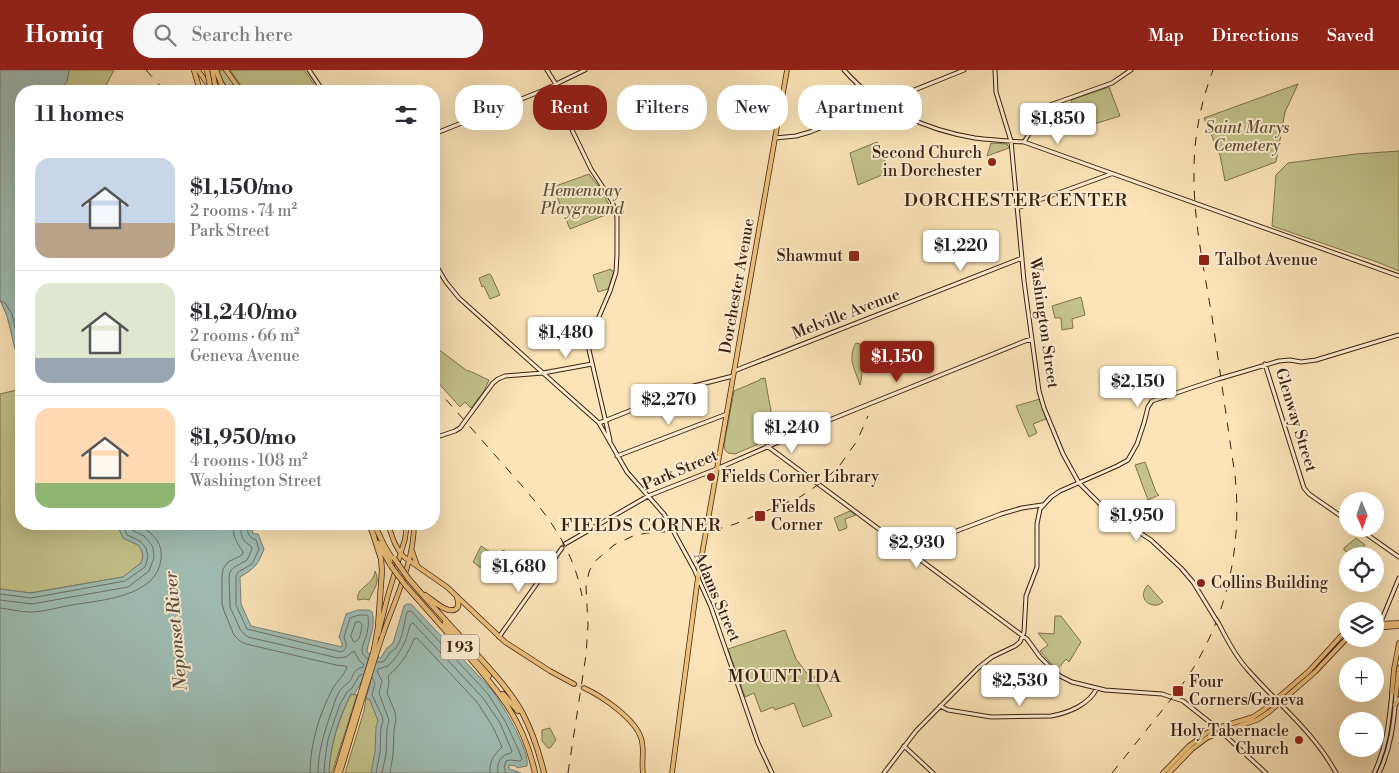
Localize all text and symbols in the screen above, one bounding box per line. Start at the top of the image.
search box [133,13,483,58]
text: Homiq [25,20,103,50]
icon: search [151,21,179,49]
text: Search here [191,23,293,47]
text: Map [1148,24,1184,47]
text: Directions [1212,24,1299,47]
text: Saved [1327,24,1374,47]
chip: Buy [455,85,523,130]
chip: Rent [533,85,607,130]
chip: Filters [617,85,707,130]
chip: New [717,85,788,130]
chip: Apartment [798,85,922,130]
icon: filters [392,101,420,129]
text: 11 homes [35,102,124,128]
pin: $1,850 [1017,102,1099,145]
text: $1,850 [1031,109,1085,129]
park label: Saint Marys Cemetery [1205,118,1289,156]
place label: Second Church in Dorchester [872,143,982,181]
marker: Second Church in Dorchester [986,156,998,168]
text: $1,150/mo [190,175,293,201]
icon: home [75,178,135,238]
park label: Hemenway Playground [540,181,624,219]
district label: DORCHESTER CENTER [904,189,1128,212]
text: 2 rooms · 74 m² [190,201,297,221]
street label: Dorchester Avenue [715,217,759,355]
text: Park Street [190,221,270,241]
pin: $1,220 [920,230,1002,272]
text: $1,220 [934,236,988,256]
place label: Shawmut [776,246,843,266]
marker: Shawmut [847,249,861,263]
place label: Talbot Avenue [1215,250,1318,270]
marker: Talbot Avenue [1197,253,1211,267]
street label: Washington Street [1025,255,1063,390]
street label: Melville Avenue [789,284,903,344]
text: $1,240/mo [190,300,297,326]
icon: home [75,303,135,363]
pin: $1,480 [525,316,607,359]
text: $1,480 [539,323,593,343]
text: 2 rooms · 66 m² [190,326,300,346]
pin: $1,150 [856,340,938,383]
text: Geneva Avenue [190,346,299,366]
text: $1,150 [871,347,923,367]
pin: $2,150 [1097,366,1179,408]
street label: Glenway Street [1271,366,1321,475]
text: $2,150 [1111,372,1165,392]
pin: $2,270 [628,384,710,426]
text: $2,270 [642,390,696,410]
pin: $1,240 [751,412,833,454]
text: $1,240 [765,418,819,438]
text: $1,950/mo [190,425,296,451]
icon: home [75,428,135,488]
street label: Park Street [639,445,721,495]
text: 4 rooms · 108 m² [190,451,308,471]
place label: Fields Corner Library [721,467,879,487]
text: Washington Street [190,471,322,491]
marker: Fields Corner Library [705,471,717,483]
north arrow [1339,492,1384,538]
map controls [1339,492,1384,757]
place label: Fields Corner [771,497,823,535]
pin: $1,950 [1096,500,1178,542]
text: $1,950 [1110,506,1164,526]
marker: Fields Corner [753,509,767,523]
district label: FIELDS CORNER [560,514,722,537]
pin: $2,930 [876,526,958,569]
text: $2,930 [889,533,945,553]
button: locate [1339,547,1384,592]
street label: Adams Street [689,548,745,645]
pin: $1,680 [478,550,560,593]
text: $1,680 [492,557,546,577]
water label: Neponset River [159,570,193,693]
place label: Collins Building [1211,573,1329,593]
marker: Collins Building [1195,577,1207,589]
button: layers [1339,602,1384,647]
road number: I 93 [441,634,479,660]
button: + [1339,657,1384,702]
pin: $2,530 [979,664,1061,707]
district label: MOUNT IDA [728,665,842,688]
text: $2,530 [992,671,1048,691]
place label: Four Corners/Geneva [1189,672,1305,710]
marker: Four Corners/Geneva [1171,684,1185,698]
button: − [1339,712,1384,757]
place label: Holy Tabernacle Church [1170,721,1289,759]
marker: Holy Tabernacle Church [1293,734,1305,746]

